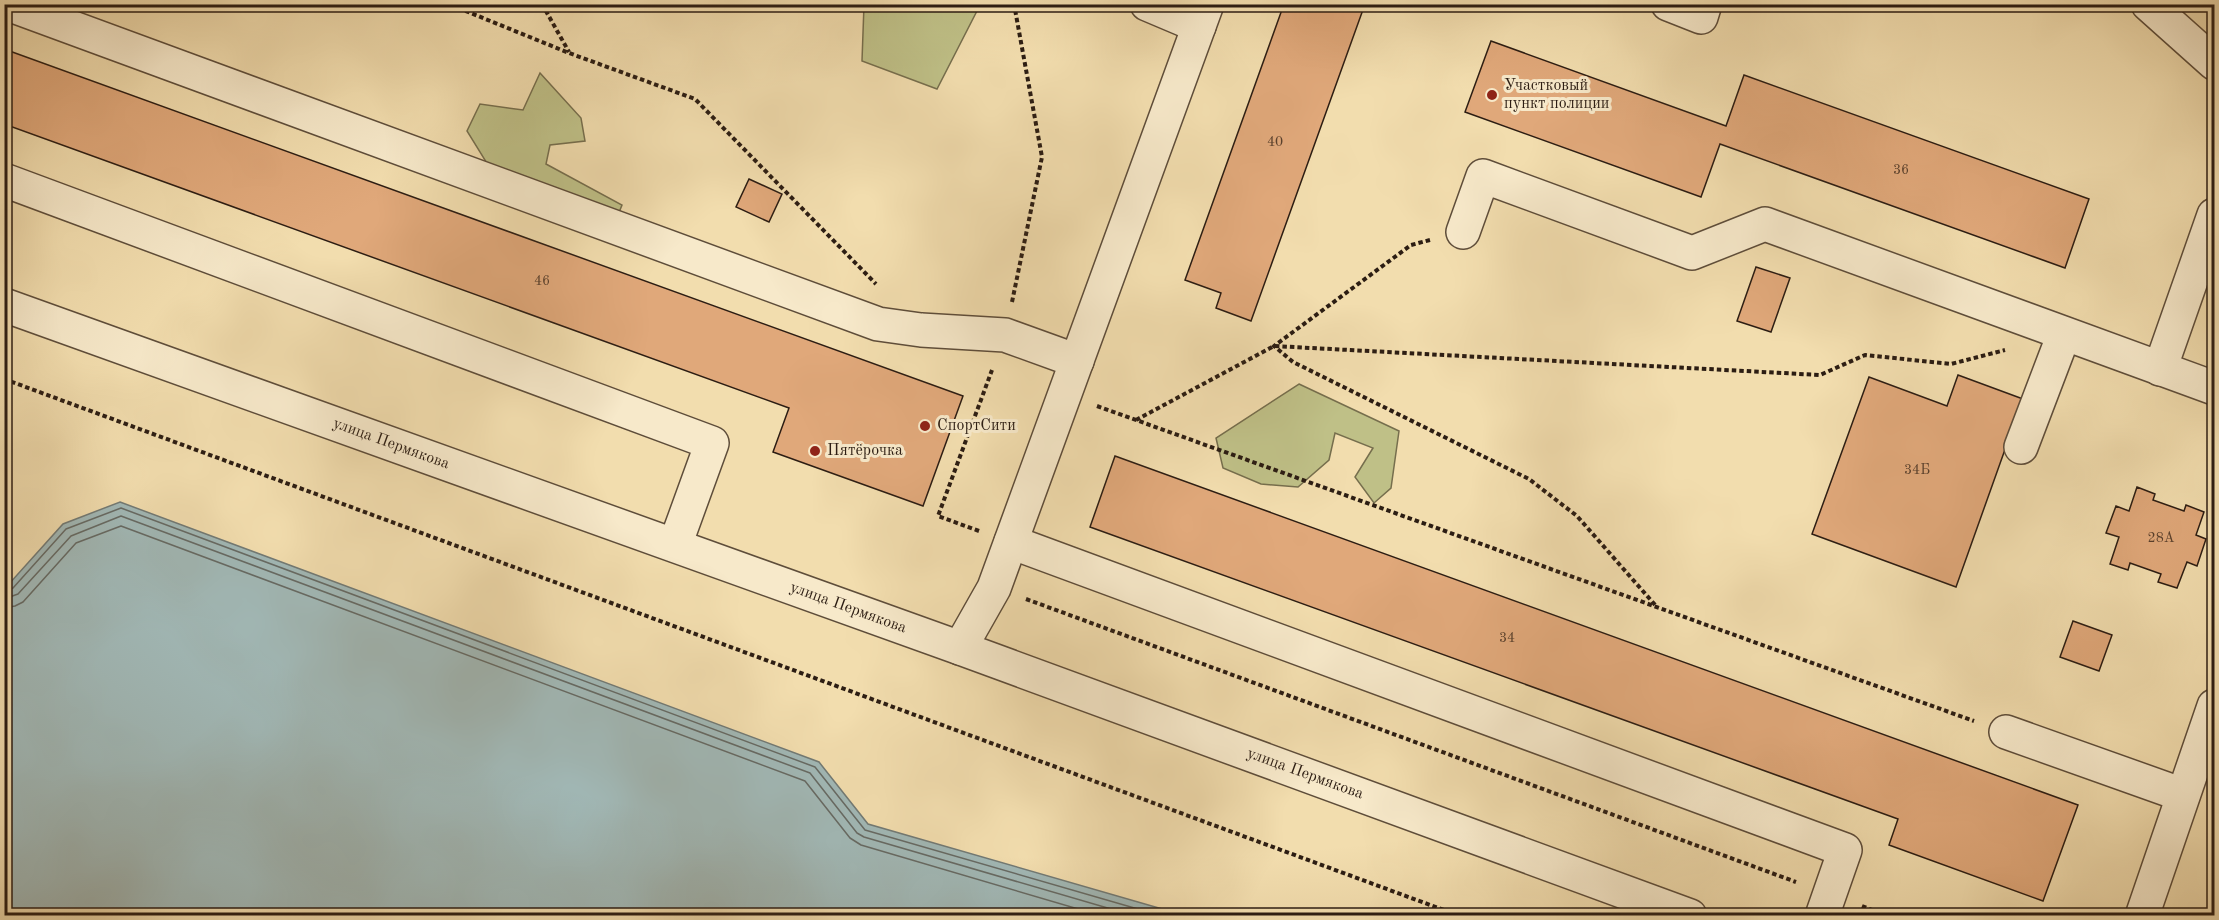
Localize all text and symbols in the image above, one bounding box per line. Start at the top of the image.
place label: Участковый пункт полиции [1504,78,1609,112]
marker: Участковый пункт полиции [1485,88,1499,102]
house number: 40 [1267,135,1283,149]
house number: 36 [1893,163,1909,177]
house number: 46 [534,274,550,288]
street label: улица Пермякова [331,415,451,473]
place label: СпортСити [937,418,1016,434]
marker: СпортСити [918,419,932,433]
place label: Пятёрочка [827,443,903,459]
marker: Пятёрочка [808,444,822,458]
house number: 34Б [1904,463,1930,477]
house number: 28А [2148,531,2175,545]
street label: улица Пермякова [788,579,908,637]
house number: 34 [1499,631,1515,645]
street label: улица Пермякова [1245,745,1365,803]

